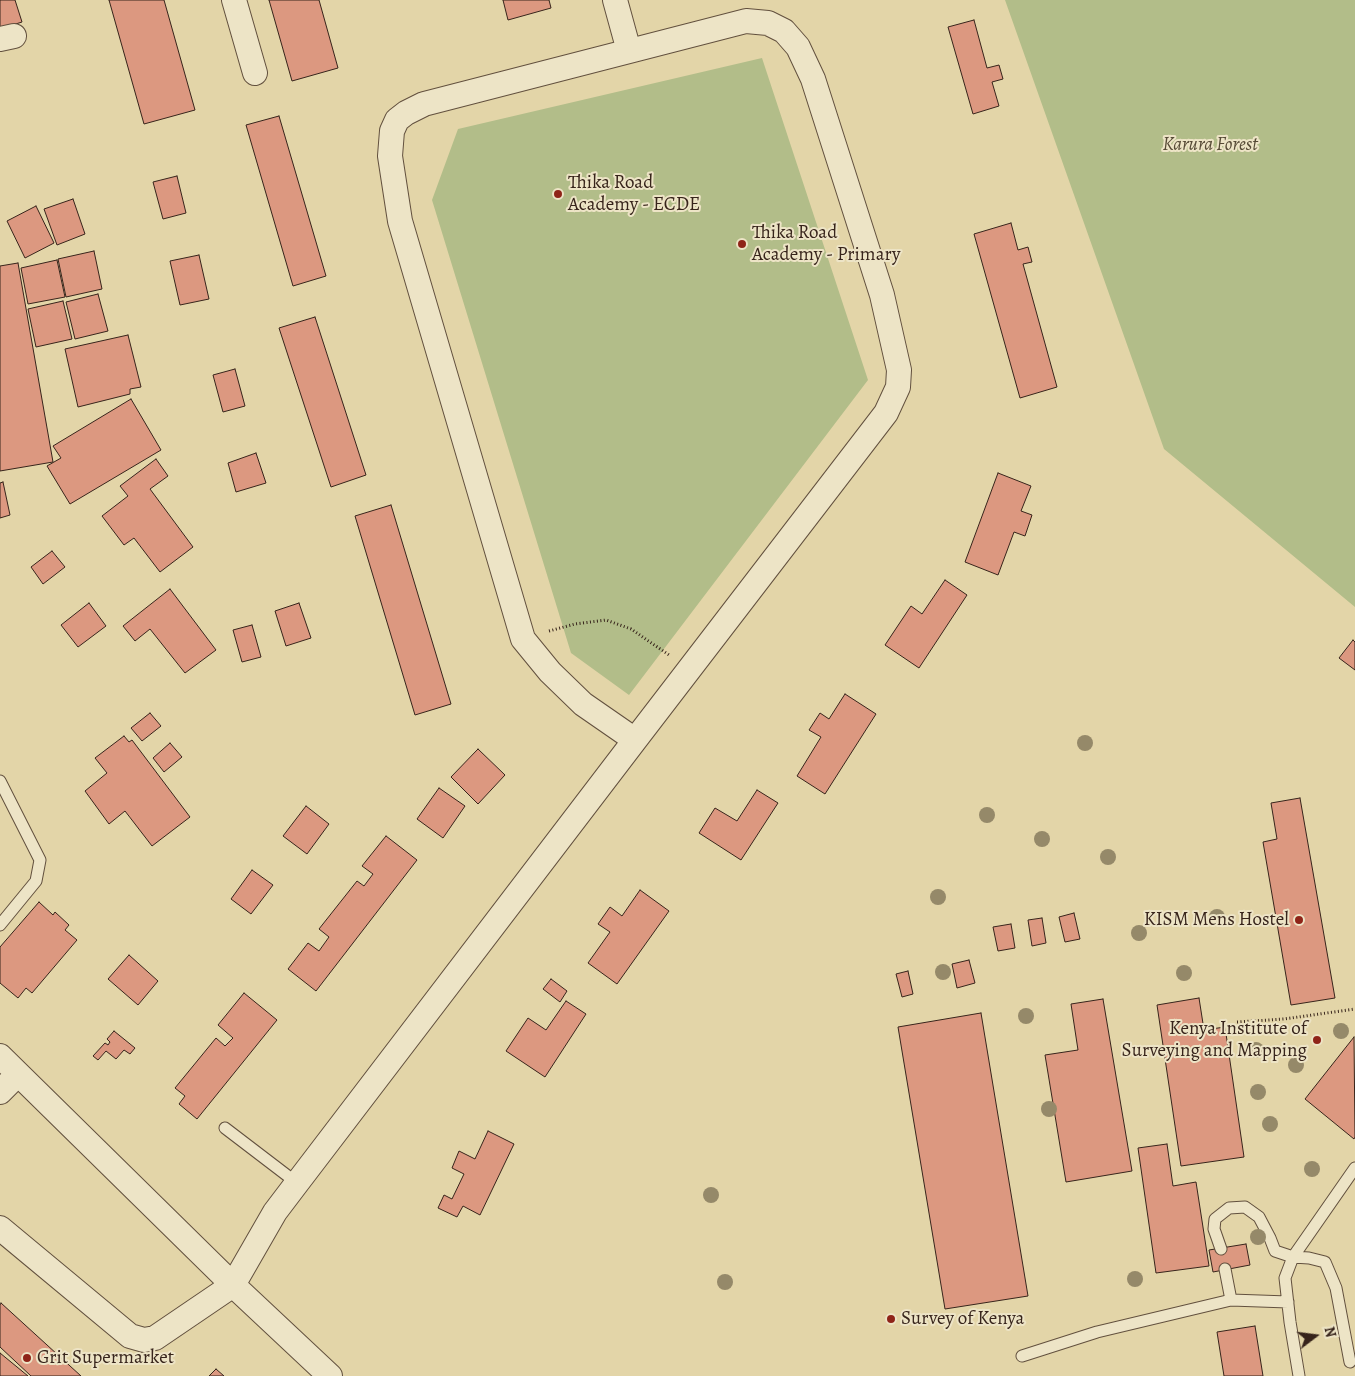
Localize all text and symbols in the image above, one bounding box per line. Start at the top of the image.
park label: Karura Forest [1162,134,1258,156]
place label: Thika Road Academy - ECDE [568,172,700,216]
marker: Thika Road Academy - ECDE [552,188,564,200]
place label: Thika Road Academy - Primary [752,222,901,266]
marker: Thika Road Academy - Primary [736,238,748,250]
place label: KISM Mens Hostel [1144,909,1289,931]
marker: KISM Mens Hostel [1293,914,1305,926]
place label: Kenya Institute of Surveying and Mapping [1122,1018,1307,1062]
marker: Kenya Institute of Surveying and Mapping [1311,1034,1323,1046]
place label: Survey of Kenya [901,1308,1024,1330]
north arrow [1290,1311,1340,1361]
marker: Survey of Kenya [885,1313,897,1325]
text: N [1319,1325,1340,1339]
place label: Grit Supermarket [37,1347,174,1369]
marker: Grit Supermarket [21,1352,33,1364]

